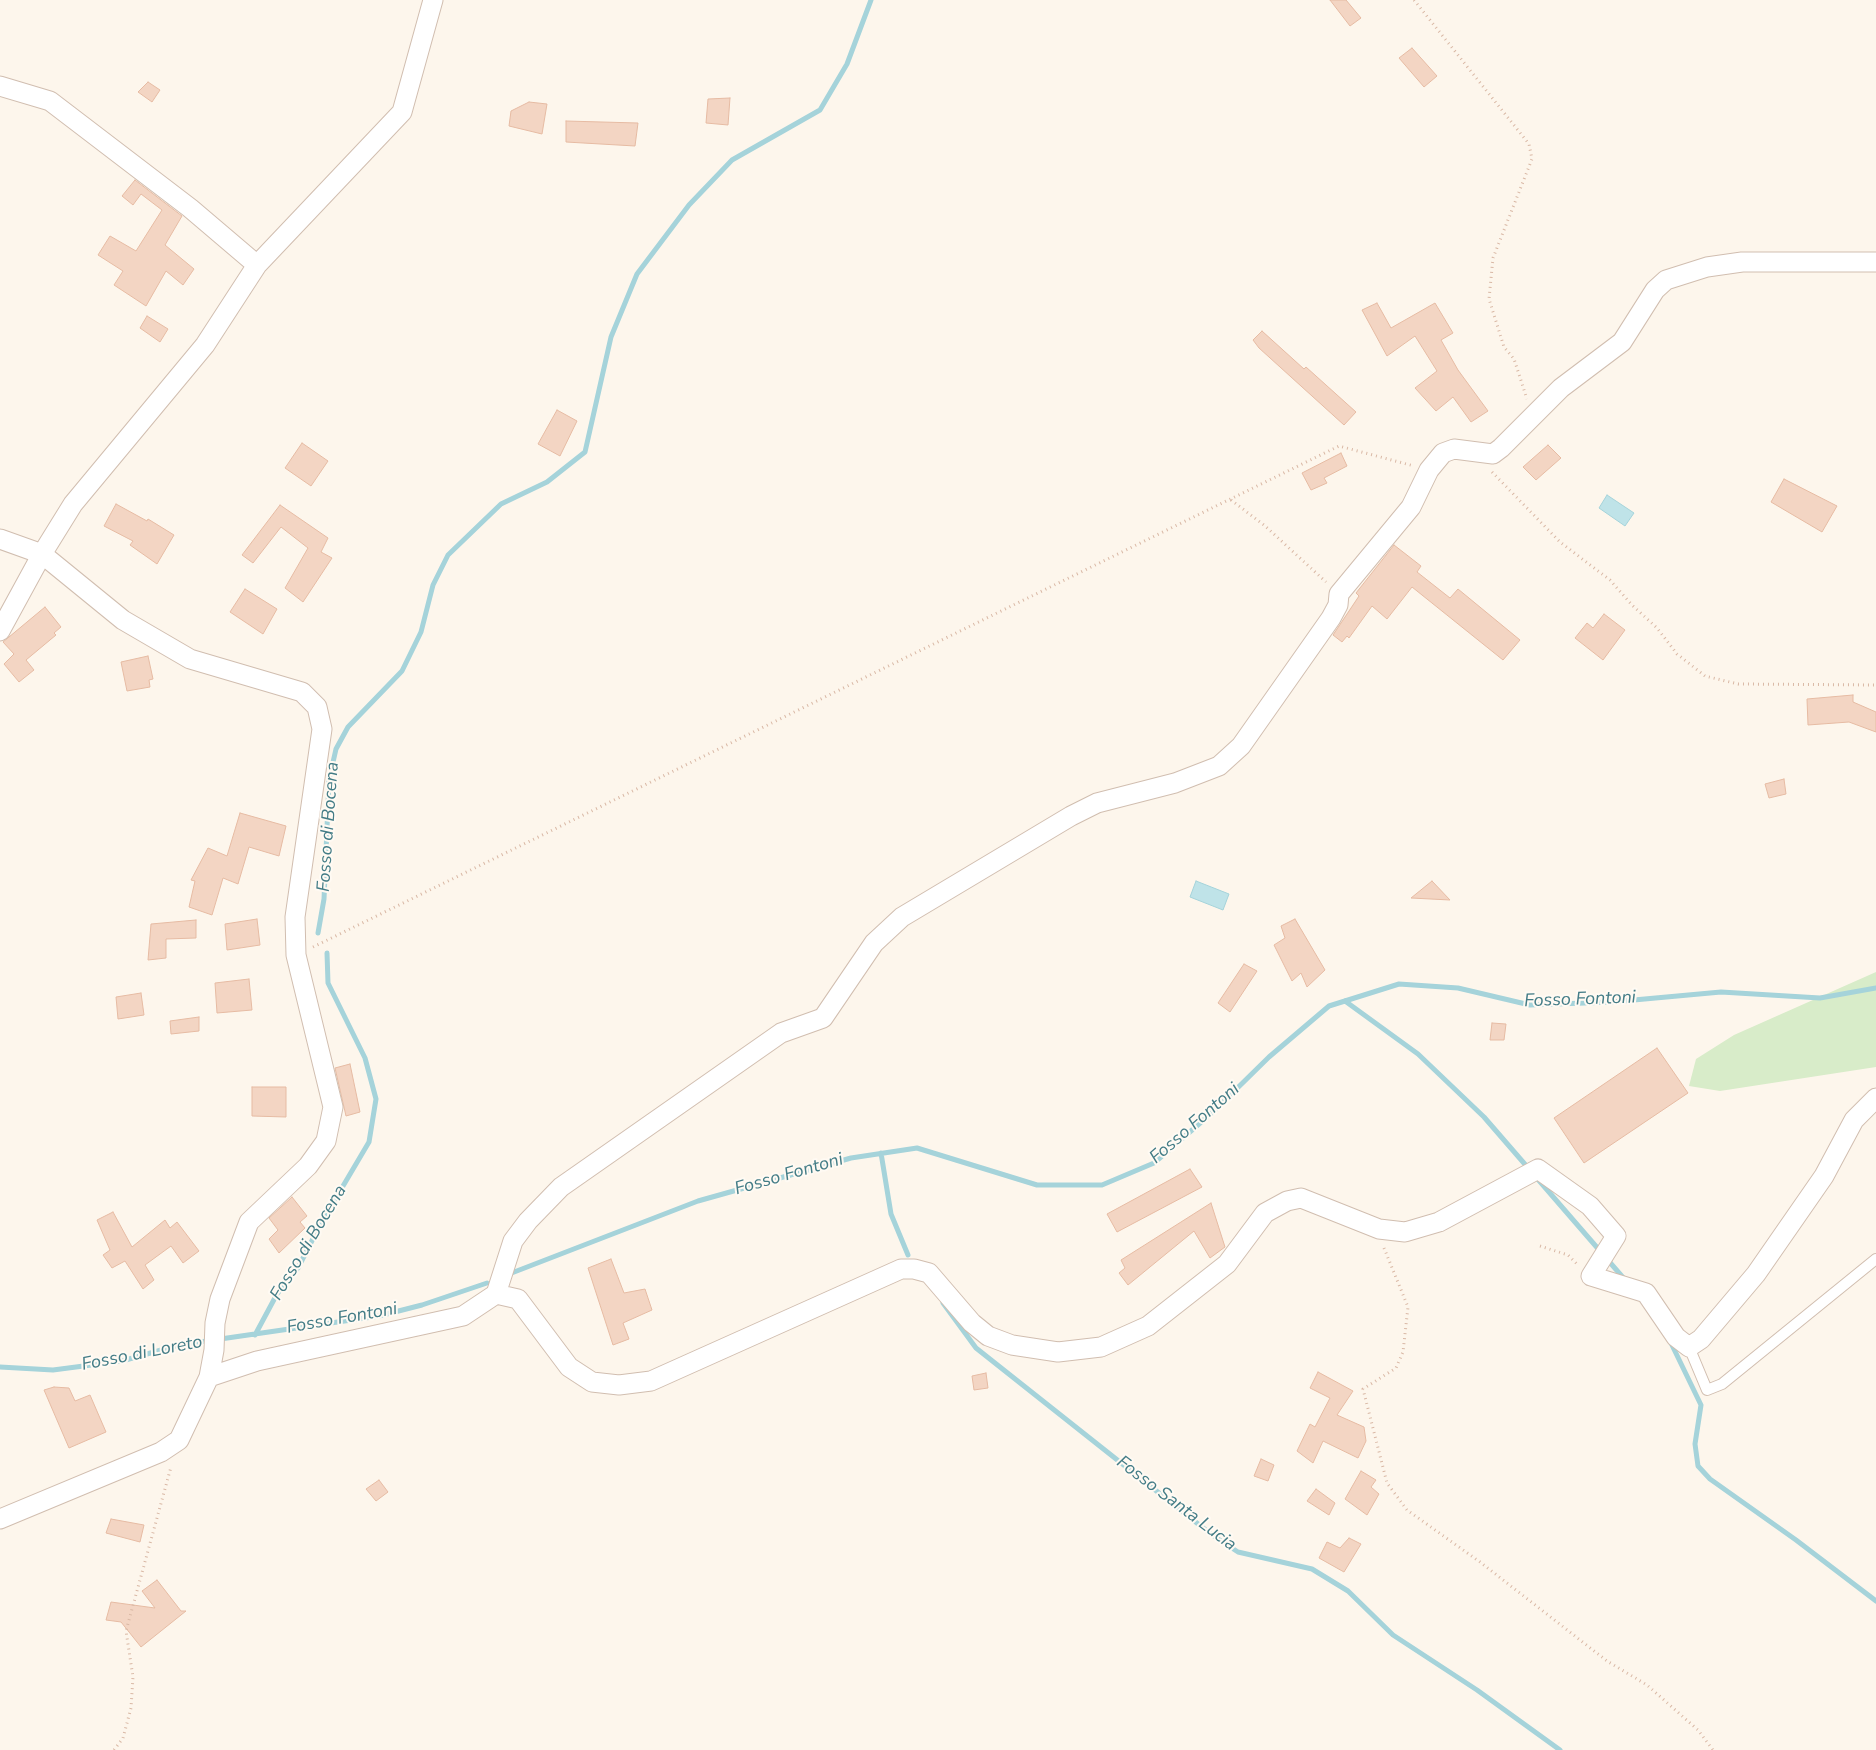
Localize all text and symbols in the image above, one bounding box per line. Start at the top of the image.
water label: Fosso di Bocena [314,761,344,893]
water label: Fosso Fontoni [1524,987,1636,1013]
water label: Fosso Fontoni [1146,1079,1244,1169]
water label: Fosso Fontoni [732,1149,846,1201]
water label: Fosso di Bocena [266,1182,352,1304]
water label: Fosso Fontoni [285,1299,399,1339]
water label: Fosso di Loreto [80,1332,204,1376]
water label: Fosso Santa Lucia [1112,1452,1240,1556]

